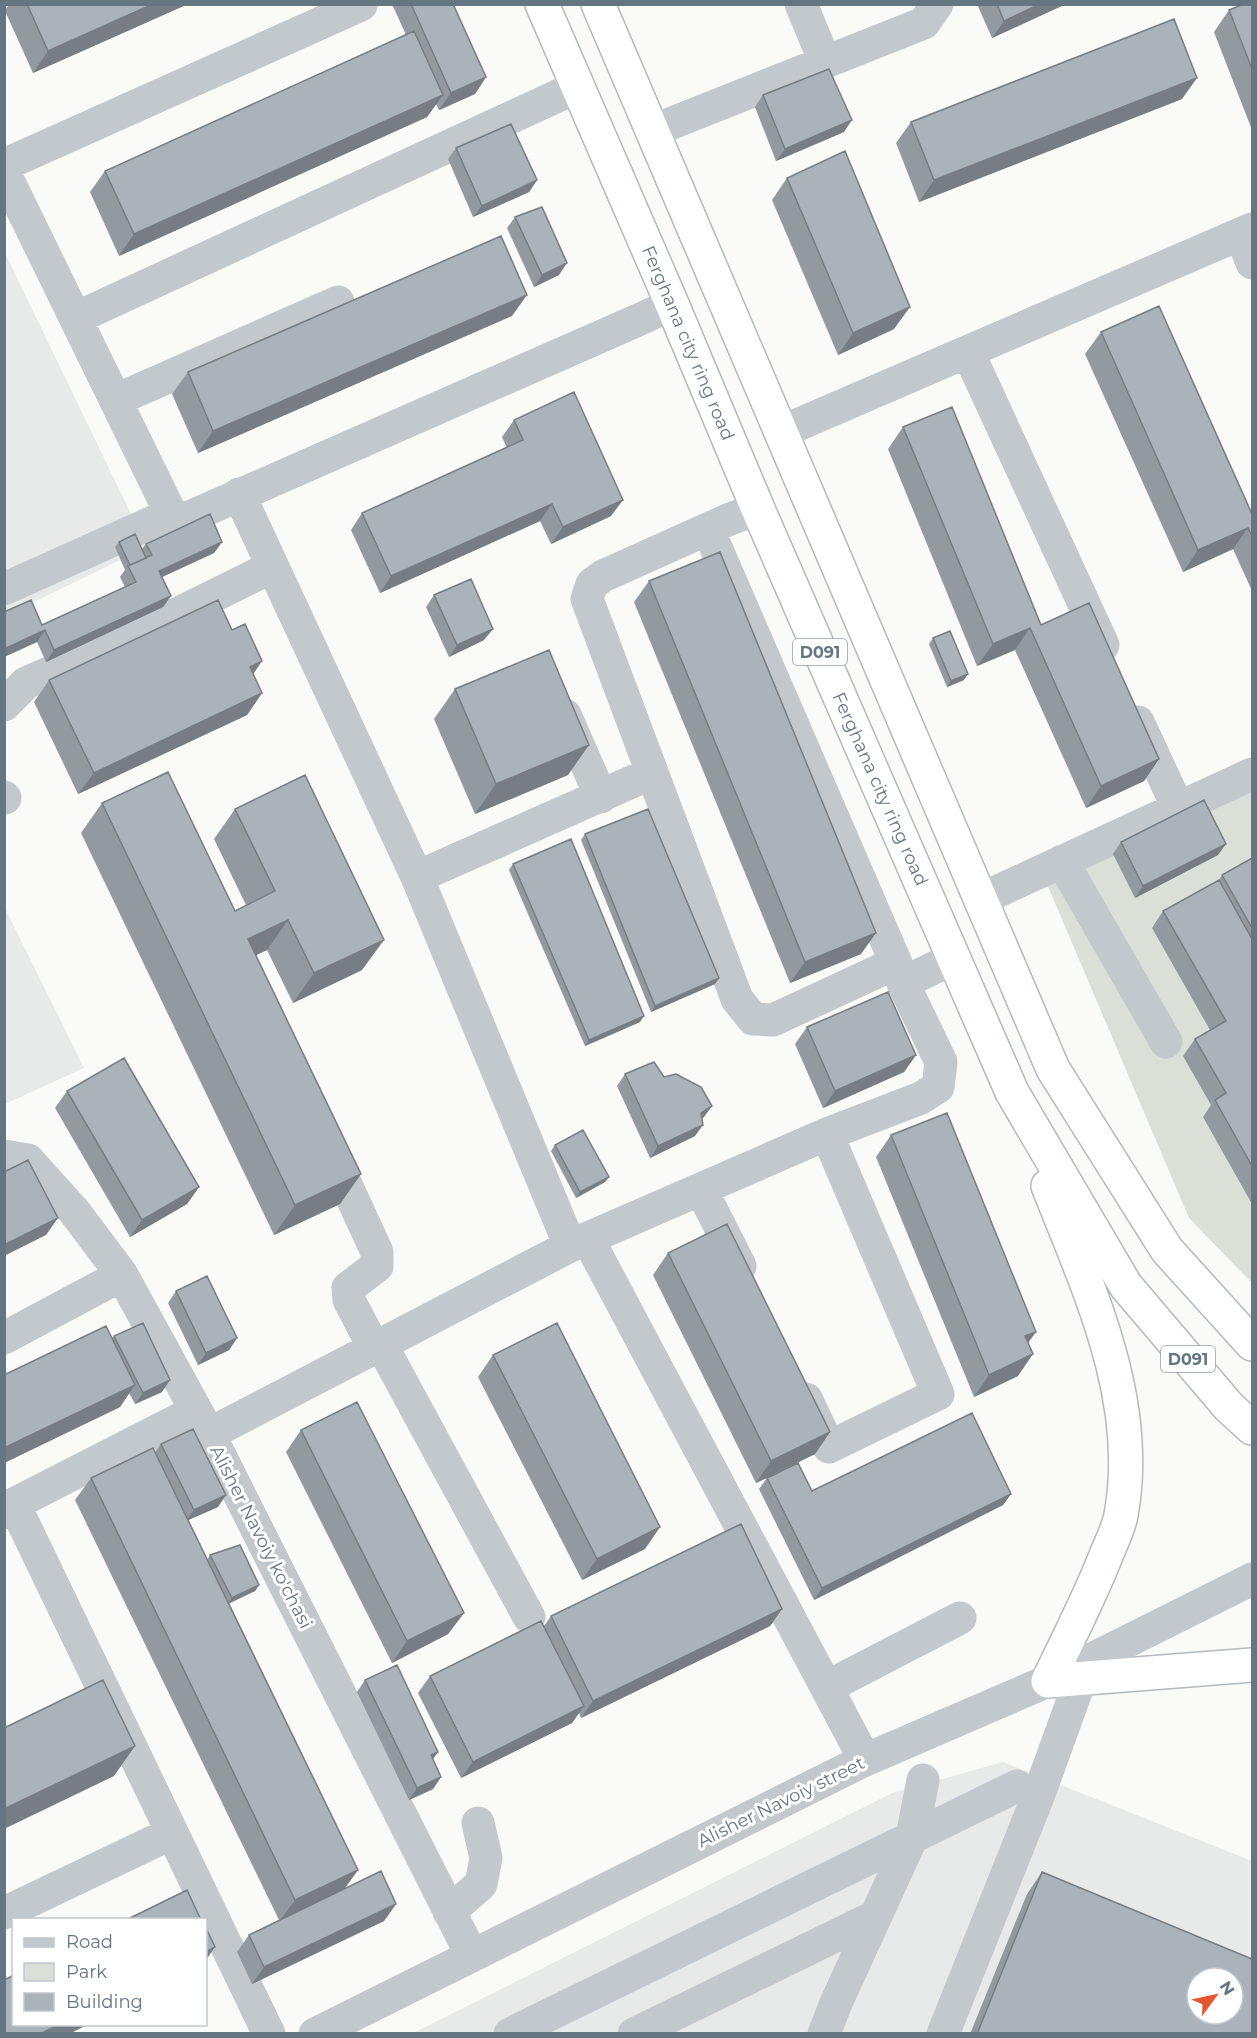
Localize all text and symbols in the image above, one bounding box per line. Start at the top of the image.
street label: Ferghana city ring road [637,242,739,444]
road number: D091 [793,639,847,665]
street label: Ferghana city ring road [827,689,933,889]
road number: D091 [1161,1346,1215,1372]
street label: Alisher Navoiy ko'chasi [205,1442,317,1632]
street label: Alisher Navoiy street [694,1752,868,1852]
legend [12,1918,207,2026]
text: Road [66,1931,113,1953]
text: Park [66,1961,107,1983]
north arrow [1185,1966,1245,2026]
text: N [1216,1978,1239,1999]
text: Building [66,1991,143,2013]

